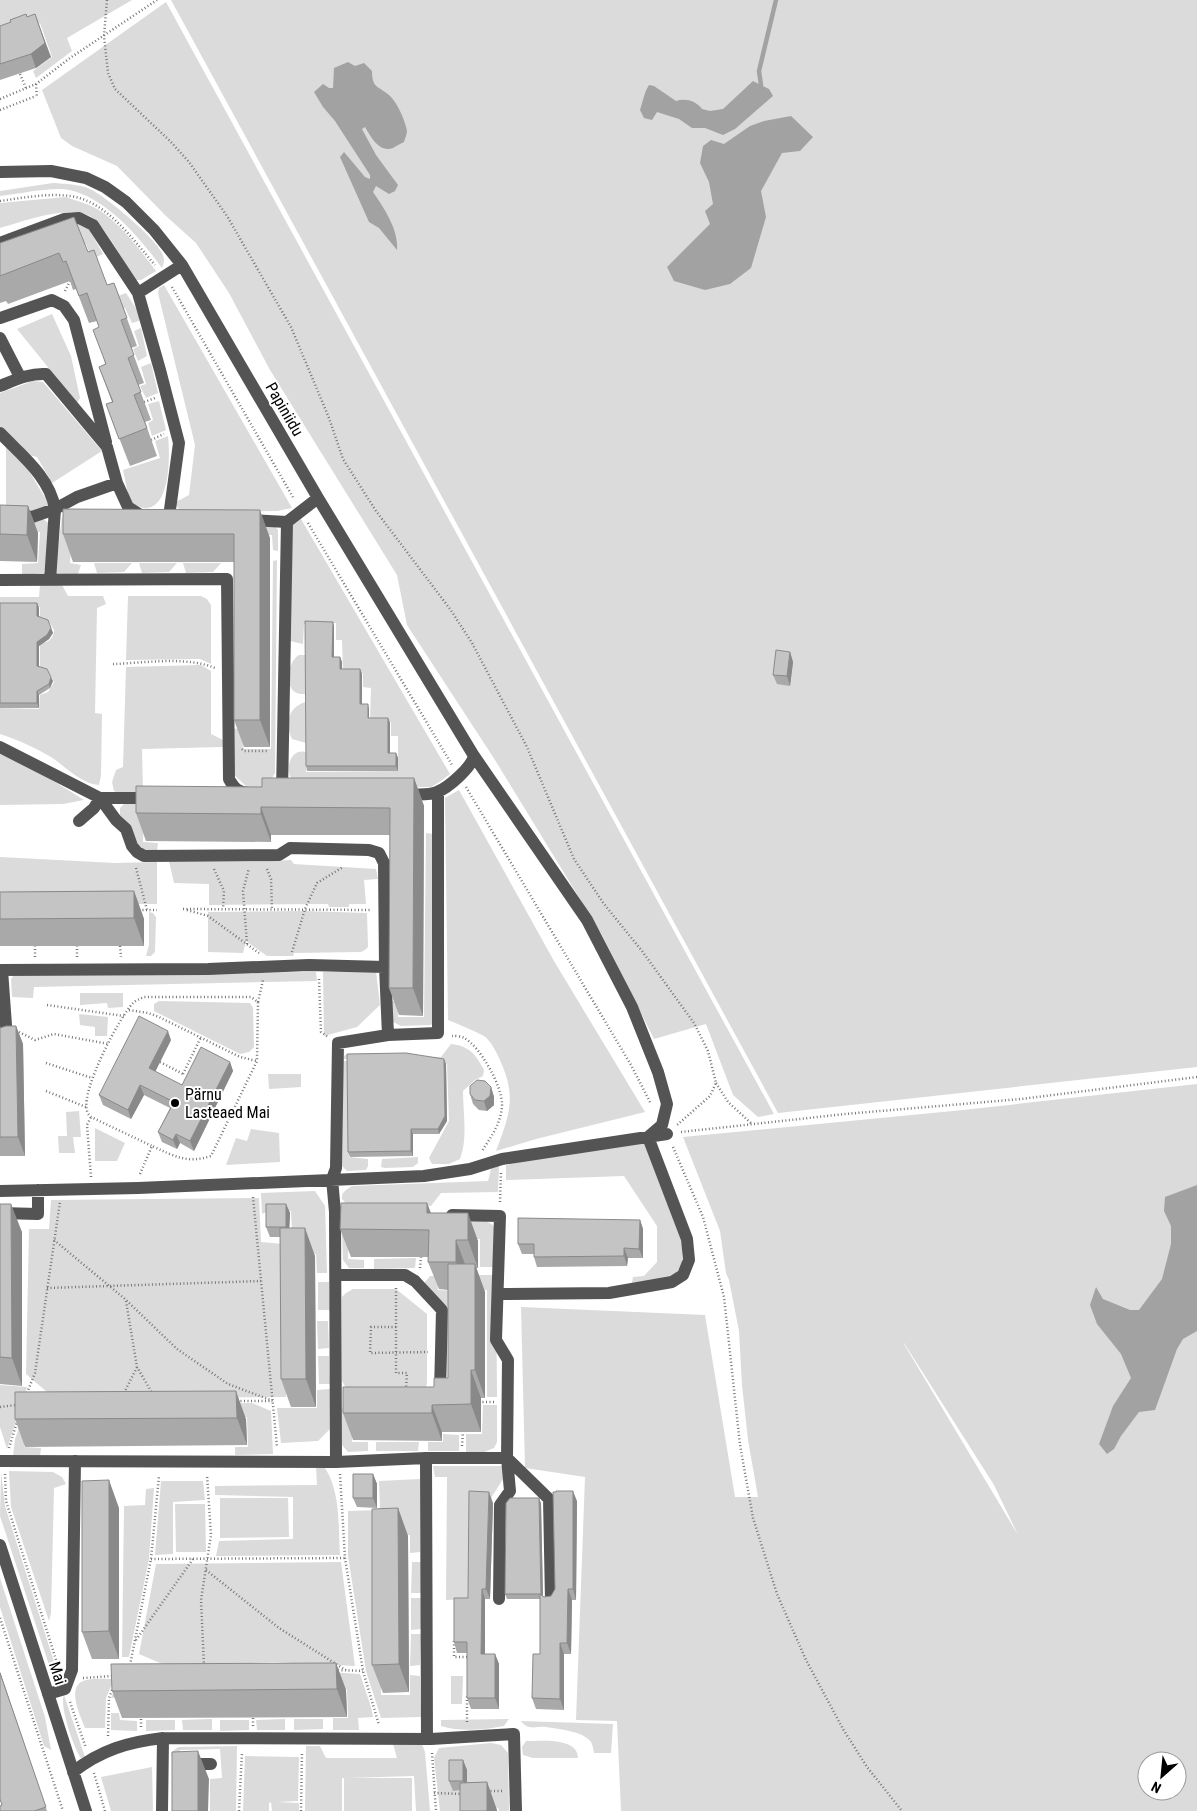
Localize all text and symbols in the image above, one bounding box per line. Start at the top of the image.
street label: Papiniidu [262,379,307,439]
place label: Pärnu Lasteaed Mai [185,1085,270,1122]
marker: Pärnu Lasteaed Mai [169,1097,181,1109]
street label: Mai [45,1659,70,1687]
north arrow [1137,1751,1187,1801]
text: N [1149,1779,1164,1797]

